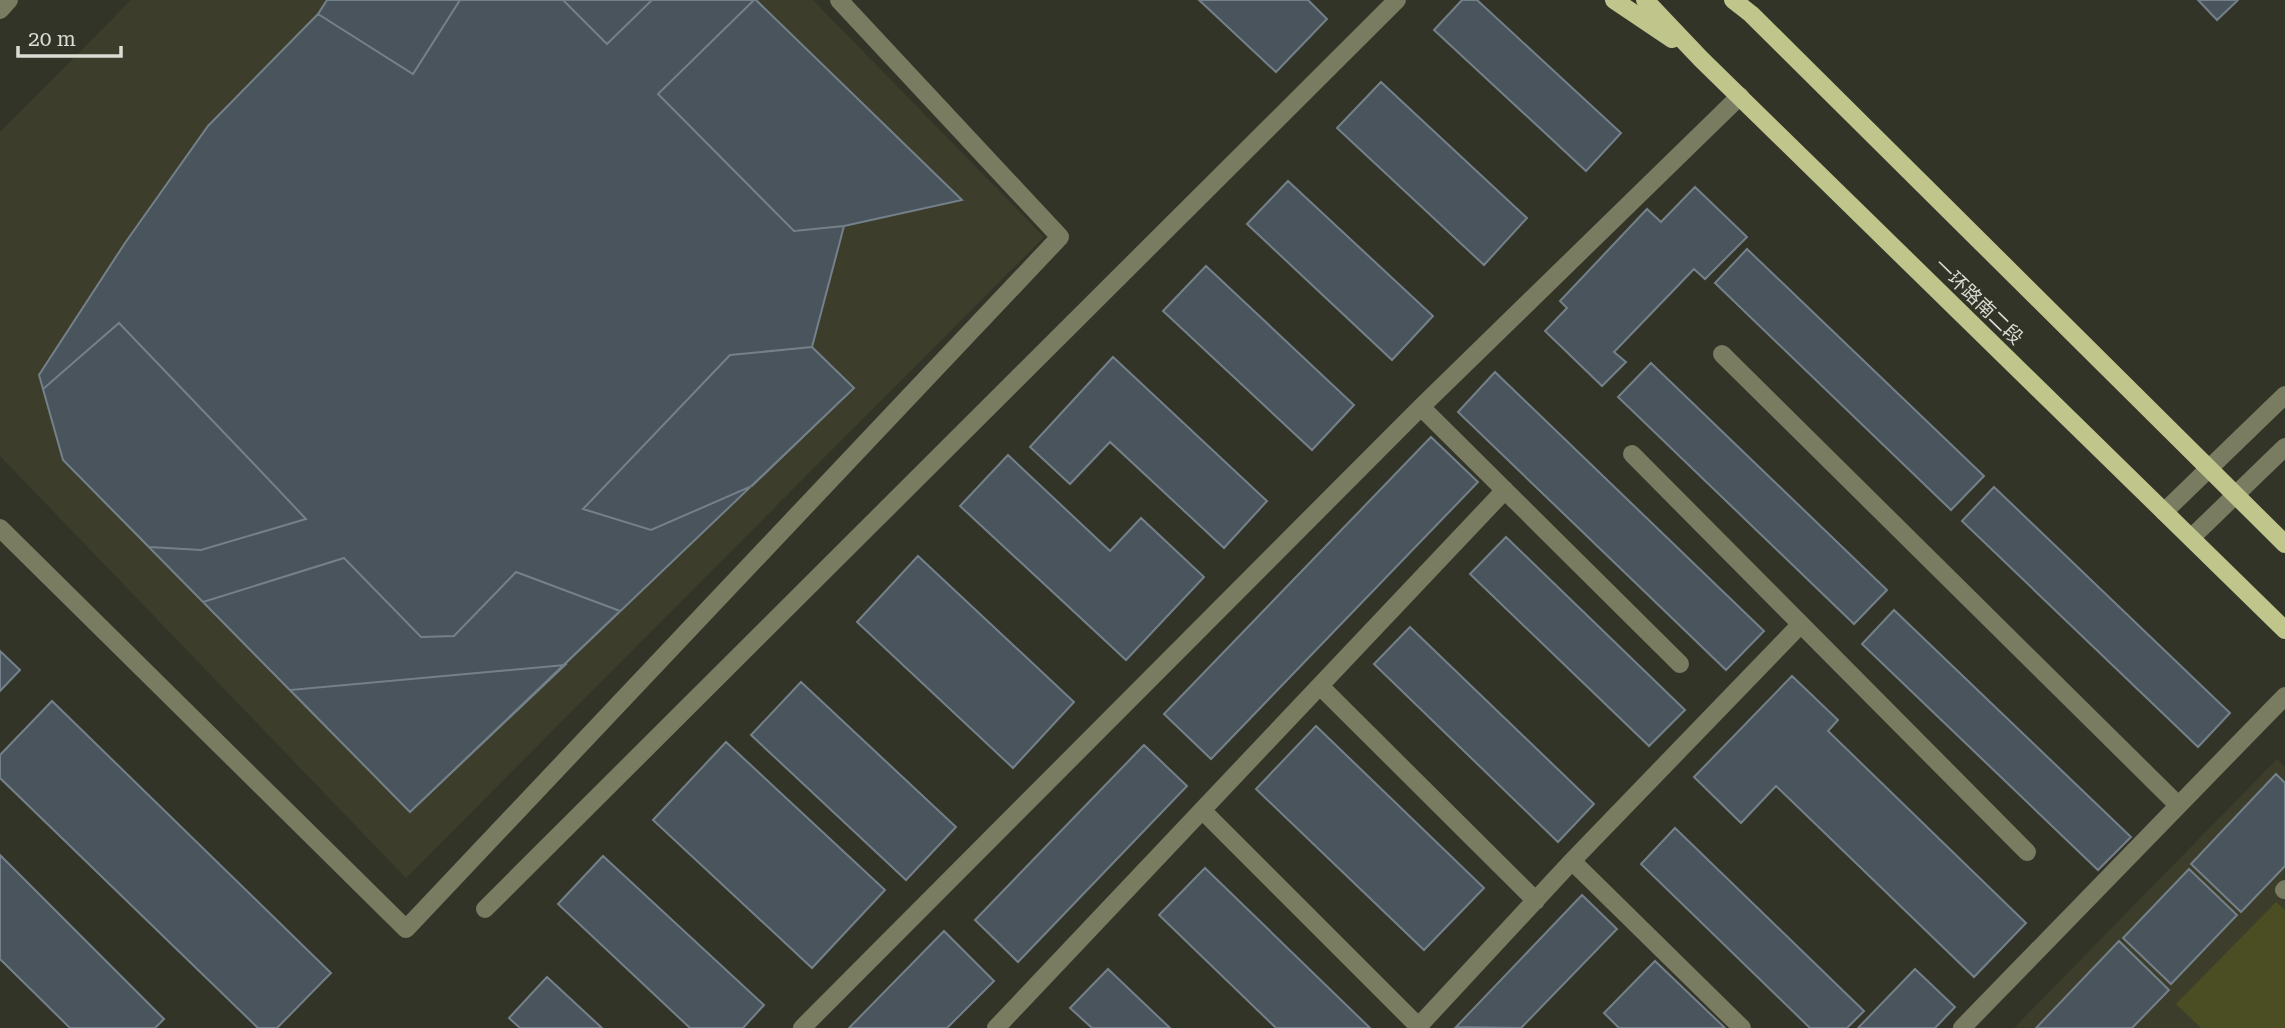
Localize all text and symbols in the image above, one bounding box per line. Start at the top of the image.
scale bar [18,14,121,58]
text: 20 m [28,27,76,51]
street label: 一环路南二段 [1930,253,2028,349]

